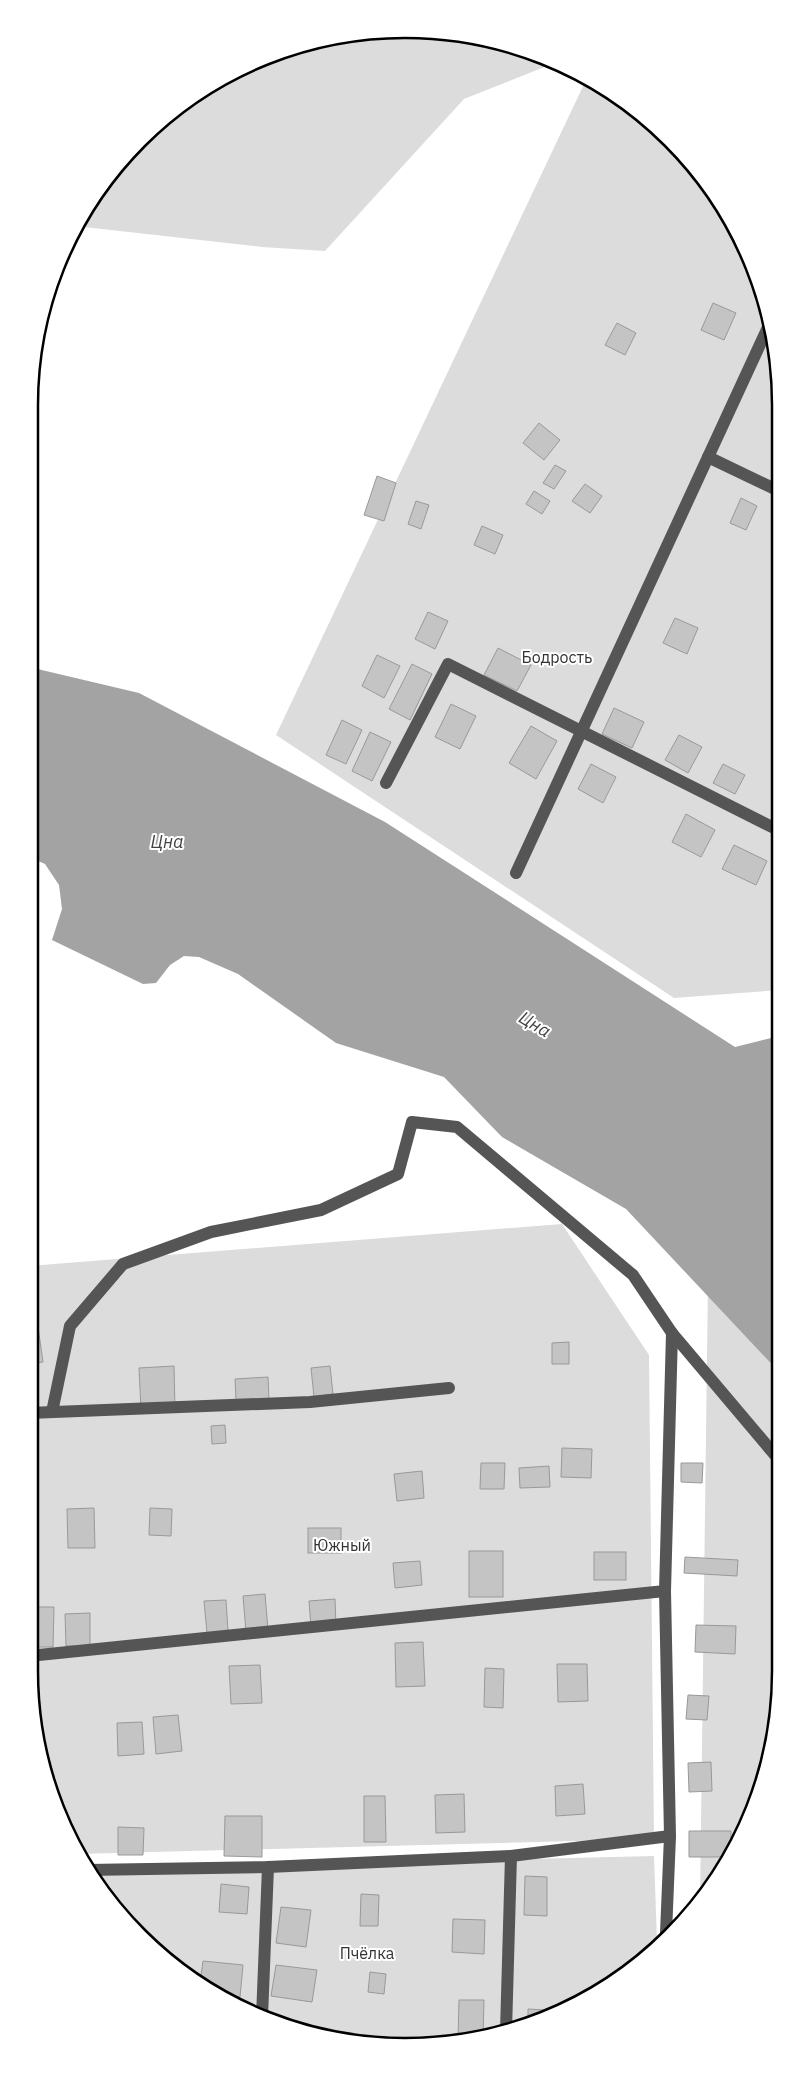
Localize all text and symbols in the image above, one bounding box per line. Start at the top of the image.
park label: Бодрость [522,647,592,667]
water label: Цна [150,830,184,853]
water label: Цна [515,1006,555,1042]
park label: Южный [313,1535,371,1555]
park label: Пчёлка [340,1943,395,1963]

